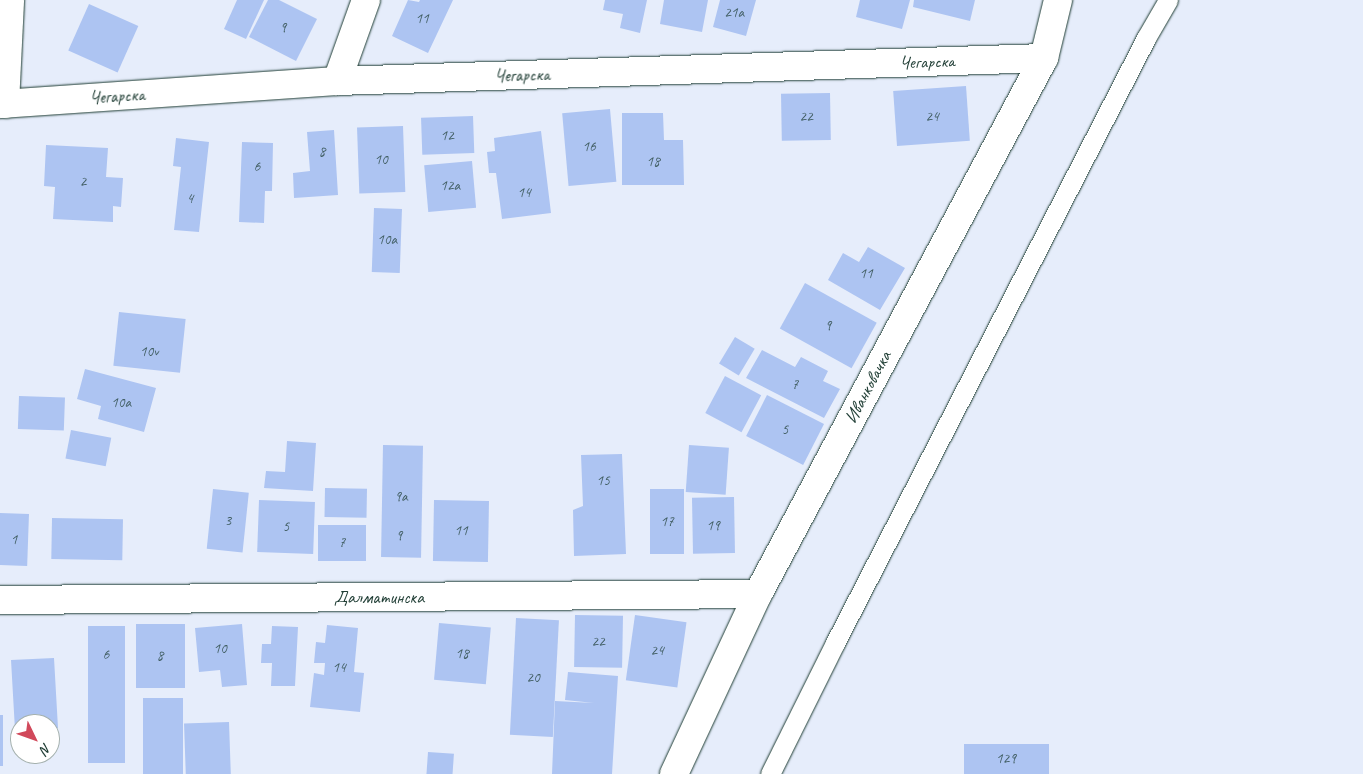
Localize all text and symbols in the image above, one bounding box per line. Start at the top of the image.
house number: 21a [724,4,744,22]
house number: 11 [415,10,429,28]
house number: 9 [280,19,286,37]
street label: Чегарска [899,50,955,74]
street label: Чегарска [494,63,550,87]
street label: Чегарска [89,83,145,109]
house number: 22 [799,108,813,126]
house number: 24 [925,108,939,126]
house number: 12 [440,127,454,145]
house number: 16 [582,138,596,156]
house number: 8 [319,143,325,161]
house number: 10 [374,151,388,169]
house number: 18 [646,153,660,171]
house number: 6 [254,158,260,176]
house number: 2 [80,173,86,191]
house number: 12a [440,177,460,195]
house number: 14 [517,184,531,202]
house number: 4 [187,190,193,208]
house number: 10a [377,231,397,249]
house number: 11 [859,265,873,283]
house number: 9 [825,317,831,335]
house number: 10v [140,343,158,361]
street label: Иванковачка [840,347,896,427]
house number: 7 [792,376,798,394]
house number: 10a [111,394,131,412]
house number: 5 [782,421,788,439]
house number: 15 [596,472,610,490]
house number: 9a [394,488,408,506]
house number: 3 [225,512,231,530]
house number: 17 [660,513,674,531]
house number: 19 [706,517,720,535]
house number: 5 [283,518,289,536]
house number: 11 [454,522,468,540]
house number: 9 [396,527,402,545]
house number: 1 [11,531,17,549]
house number: 7 [339,534,345,552]
street label: Далматинска [334,586,424,608]
house number: 22 [591,633,605,651]
house number: 10 [213,640,227,658]
house number: 24 [650,642,664,660]
house number: 18 [455,645,469,663]
house number: 6 [103,646,109,664]
house number: 8 [157,647,163,665]
house number: 14 [332,659,346,677]
house number: 20 [526,669,540,687]
north arrow [10,714,60,764]
text: N [37,740,55,758]
house number: 129 [996,750,1016,768]

